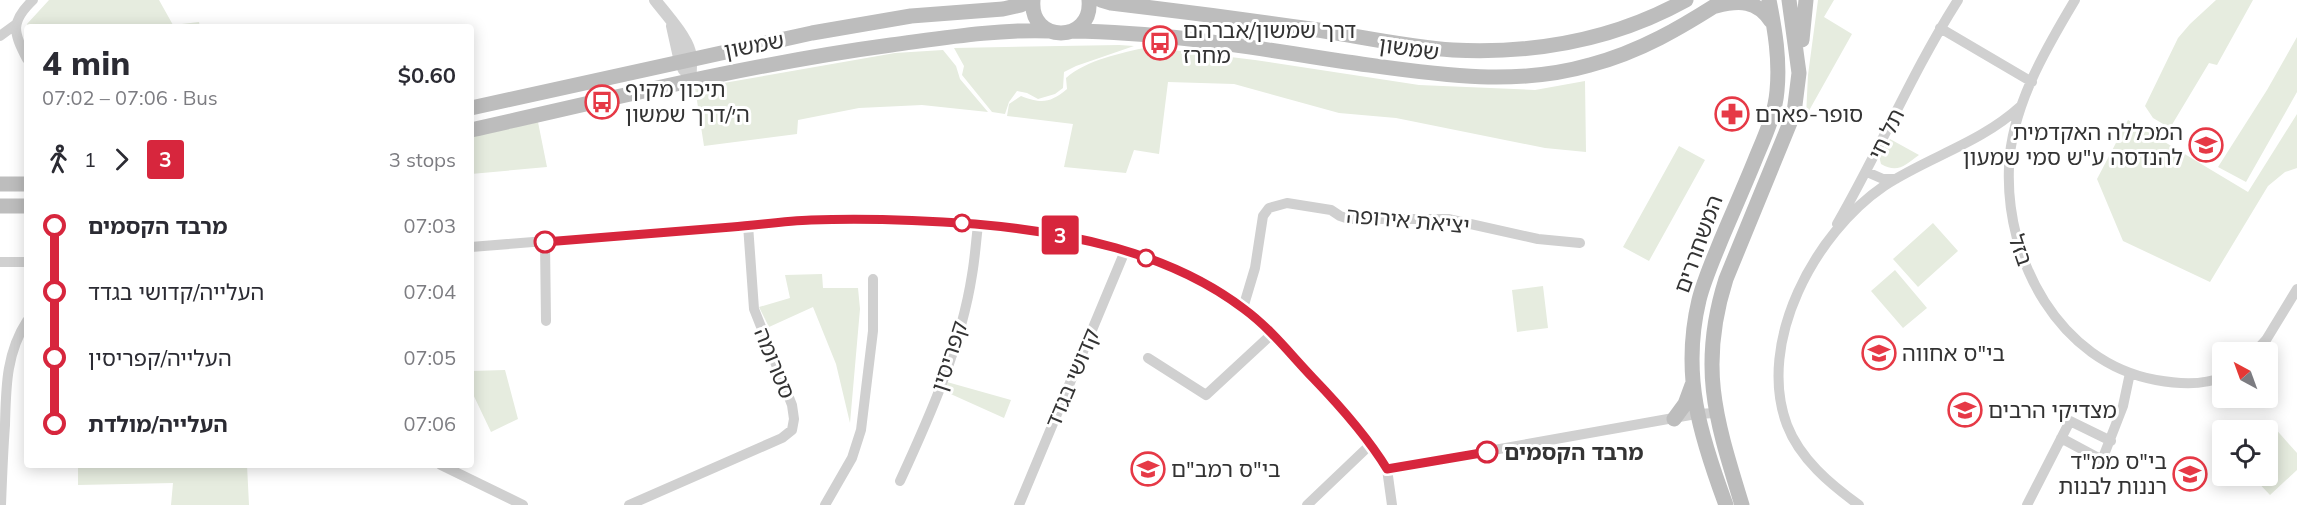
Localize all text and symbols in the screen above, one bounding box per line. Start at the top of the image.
place label: דרך שמשון/אברהם מחרז [1183,16,1356,69]
street label: שמשון [722,25,786,65]
bus stop icon: דרך שמשון/אברהם מחרז [1142,25,1178,61]
street label: שמשון [1377,30,1441,66]
text: 4 min [42,42,130,83]
text: $0.60 [398,61,456,89]
place label: תיכון מקיף ה׳/דרך שמשון [625,75,750,128]
bus stop icon: תיכון מקיף ה׳/דרך שמשון [584,84,620,120]
text: 07:02 – 07:06 · Bus [42,85,218,110]
pharmacy icon: סופר-פארם [1714,96,1750,132]
place label: סופר-פארם [1755,100,1863,128]
street label: תל חי [1862,104,1910,164]
place label: המכללה האקדמית להנדסה ע"ש סמי שמעון [1963,118,2183,171]
school or university icon: המכללה האקדמית להנדסה ע"ש סמי שמעון [2188,127,2224,163]
icon: walk [42,143,75,176]
icon: forward [105,143,138,176]
text: 3 [159,146,172,172]
text: 1 [84,147,96,172]
text: 3 stops [389,147,456,172]
street label: המשחררים [1667,191,1729,297]
street label: יציאת אירופה [1345,201,1471,239]
text: מרבד הקסמים [88,212,227,240]
text: 07:03 [403,213,456,238]
unlabelled marker [953,214,971,232]
line badge: 3 [1040,216,1080,254]
text: 3 [1054,222,1066,248]
unlabelled marker [534,231,556,253]
street label: בזל [2003,231,2039,269]
unlabelled marker [1137,249,1155,267]
text: העלייה/קדושי בגדד [88,278,264,306]
text: 07:04 [403,279,456,304]
street label: קפריסין [924,317,974,395]
street label: סטרומה [748,323,802,403]
street label: קדושי בגדד [1039,324,1106,432]
school or university icon: בי"ס אחווה [1861,335,1897,371]
place label: בי"ס אחווה [1902,339,2005,367]
north arrow [2212,342,2278,408]
map controls [2212,342,2278,486]
text: העלייה/קפריסין [88,344,232,372]
text: 07:05 [403,345,456,370]
school or university icon: מצדיקי הרבים [1947,392,1983,428]
place label: מצדיקי הרבים [1988,396,2117,424]
text: העלייה/מולדת [88,410,228,438]
text: 07:06 [403,411,456,436]
button: locate [2212,420,2278,486]
place label: מרבד הקסמים [1504,438,1643,466]
marker: מרבד הקסמים [1476,441,1498,463]
place label: בי"ס ממ"ד רננות לבנות [2058,447,2167,500]
school or university icon: בי"ס רמב"ם [1130,451,1166,487]
place label: בי"ס רמב"ם [1171,455,1281,483]
school or university icon: בי"ס ממ"ד רננות לבנות [2172,456,2208,492]

